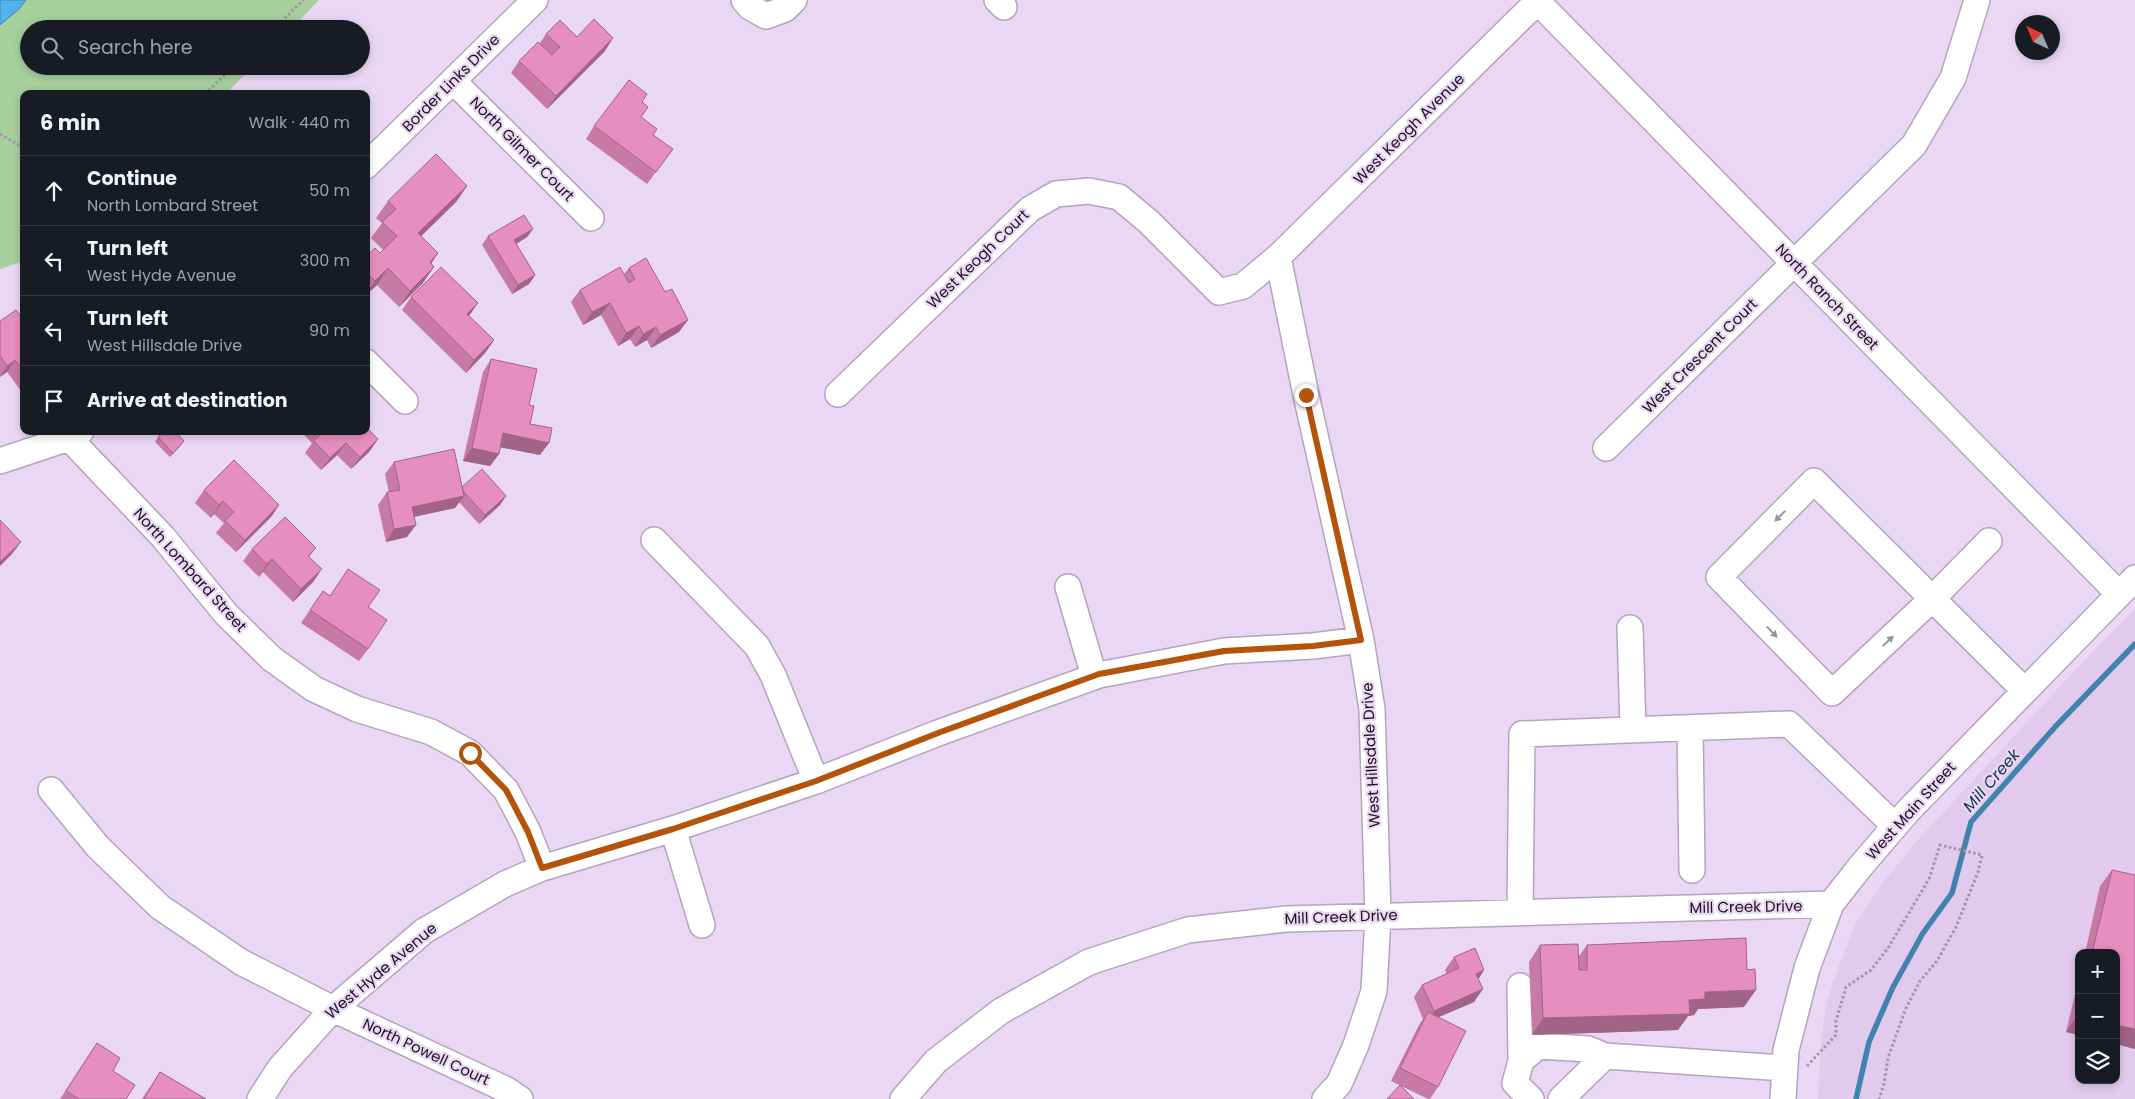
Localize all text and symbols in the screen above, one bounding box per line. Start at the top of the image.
north arrow [2015,15,2060,60]
search box [20,20,370,75]
street label: Border Links Drive [397,29,504,136]
icon: search [38,34,66,62]
text: Search here [78,34,192,61]
street label: West Keogh Avenue [1348,68,1469,189]
street label: North Gilmer Court [465,92,579,206]
text: 6 min [40,108,100,137]
text: Walk · 440 m [249,111,350,134]
text: Continue [87,165,177,192]
icon: ahead [40,177,68,205]
text: 50 m [309,179,350,202]
text: North Lombard Street [87,194,258,217]
street label: West Keogh Court [922,204,1033,313]
text: Turn left [87,235,168,262]
street label: North Ranch Street [1771,239,1884,354]
icon: left [40,247,68,275]
text: 300 m [300,249,350,272]
text: West Hyde Avenue [87,264,236,287]
street label: West Crescent Court [1637,293,1762,418]
text: Turn left [87,305,168,332]
icon: left [40,317,68,345]
text: 90 m [309,319,350,342]
text: West Hillsdale Drive [87,334,242,357]
route end [1295,384,1318,407]
icon: arrive [40,387,68,415]
text: Arrive at destination [87,387,288,414]
street label: North Lombard Street [129,503,252,636]
one-way arrow [1774,510,1786,522]
one-way arrow [1766,626,1778,638]
one-way arrow [1882,635,1894,647]
street label: West Hillsdale Drive [1356,682,1385,828]
route start [459,742,482,765]
water label: Mill Creek [1958,743,2026,817]
street label: West Main Street [1861,757,1960,864]
street label: Mill Creek Drive [1689,895,1803,918]
street label: Mill Creek Drive [1284,904,1398,929]
street label: West Hyde Avenue [320,918,441,1024]
map controls [2075,949,2120,1084]
button: + [2075,949,2120,994]
button: − [2075,994,2120,1039]
street label: North Powell Court [359,1013,493,1090]
button: layers [2075,1039,2120,1084]

